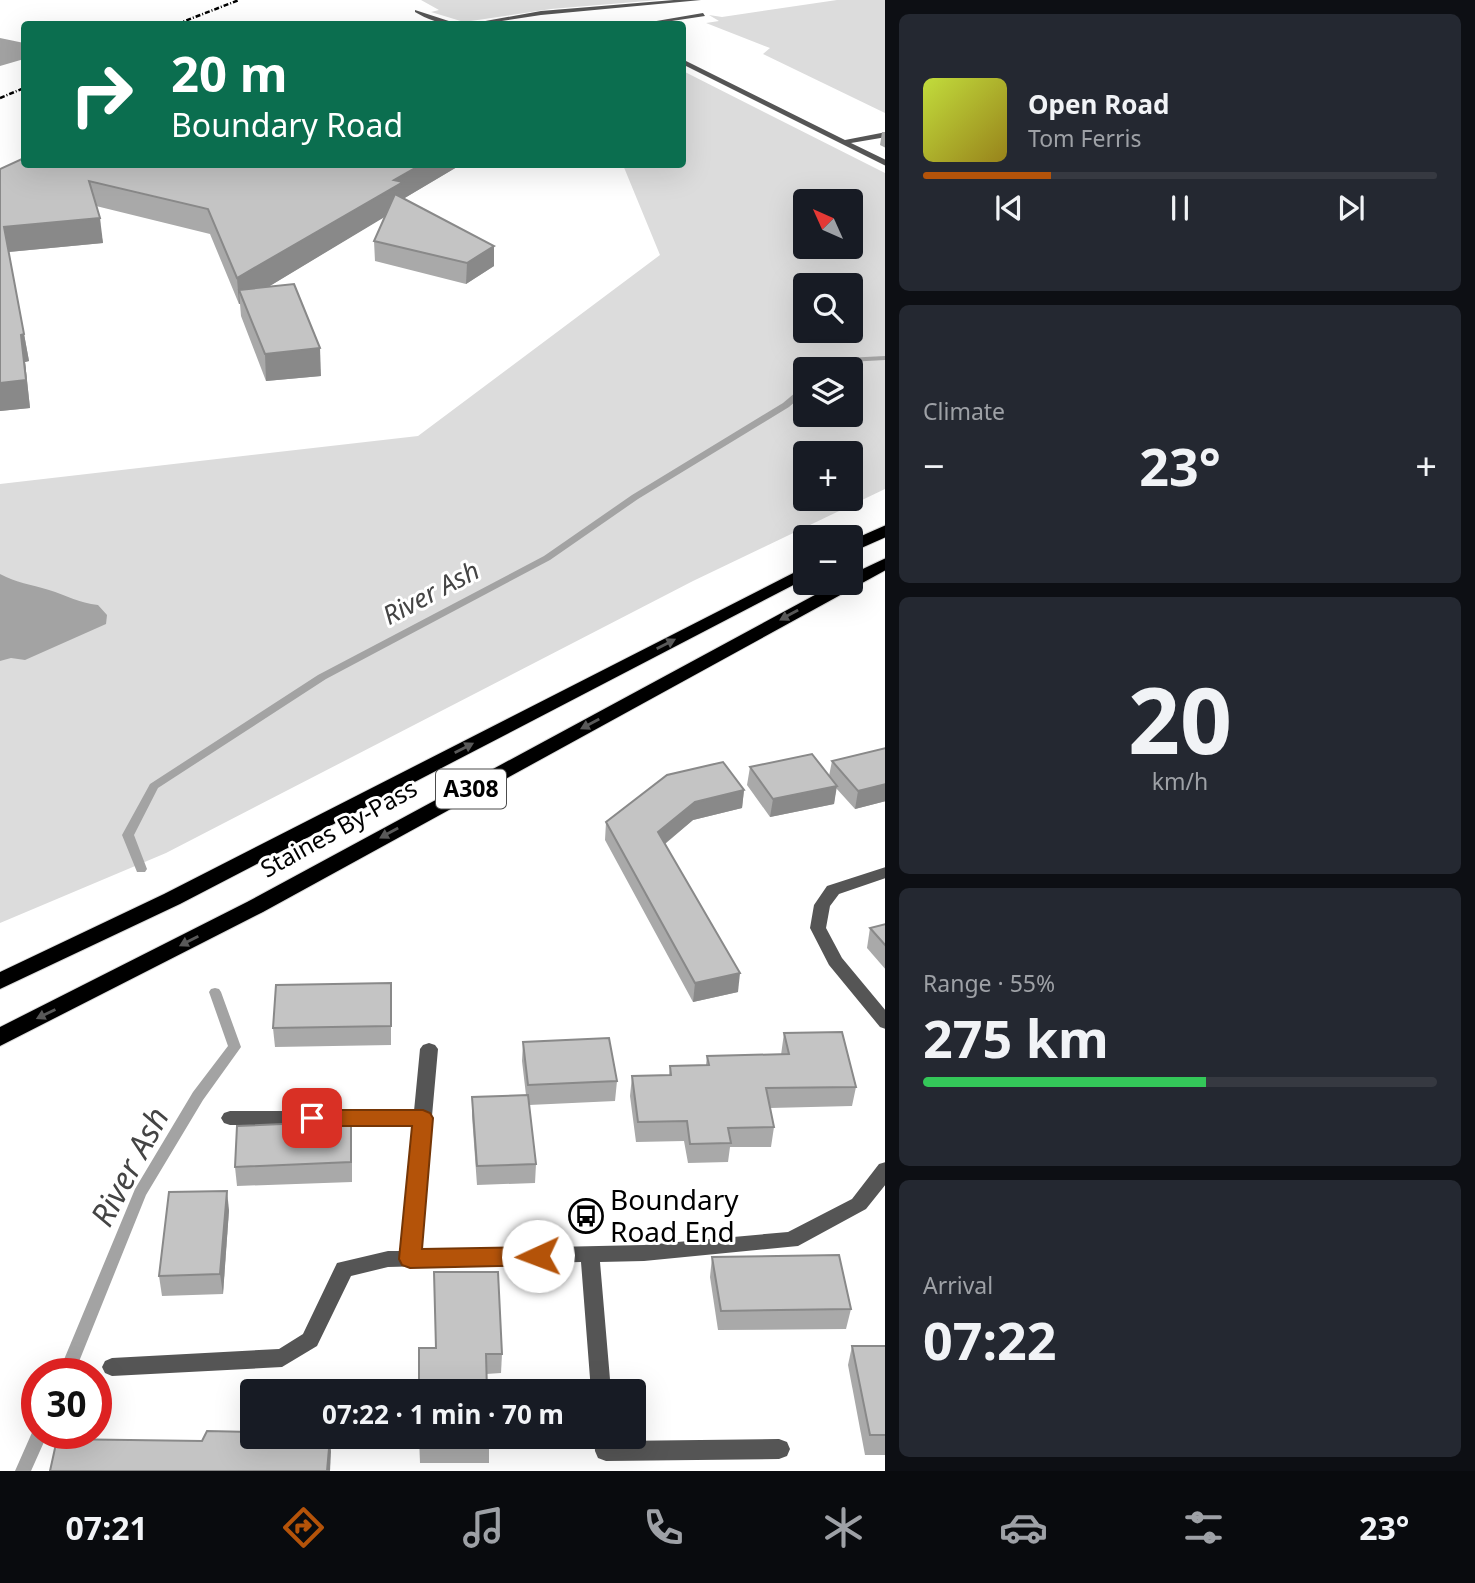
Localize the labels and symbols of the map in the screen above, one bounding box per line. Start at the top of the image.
north arrow [793,189,863,259]
water label: River Ash [376,552,485,633]
one-way arrow [779,609,799,621]
one-way arrow [656,638,676,649]
one-way arrow [579,718,599,730]
one-way arrow [454,743,474,754]
road number: A308 [436,769,506,808]
street label: Staines By-Pass [254,771,422,884]
one-way arrow [380,827,399,839]
one-way arrow [180,935,199,947]
one-way arrow [36,1009,56,1020]
pin [282,1088,342,1148]
water label: River Ash [79,1099,178,1233]
place label: Boundary Road End [610,1180,739,1250]
bus stop icon: Boundary Road End [567,1197,605,1235]
position arrow [501,1219,575,1293]
speed limit sign: 30 [21,1358,112,1449]

